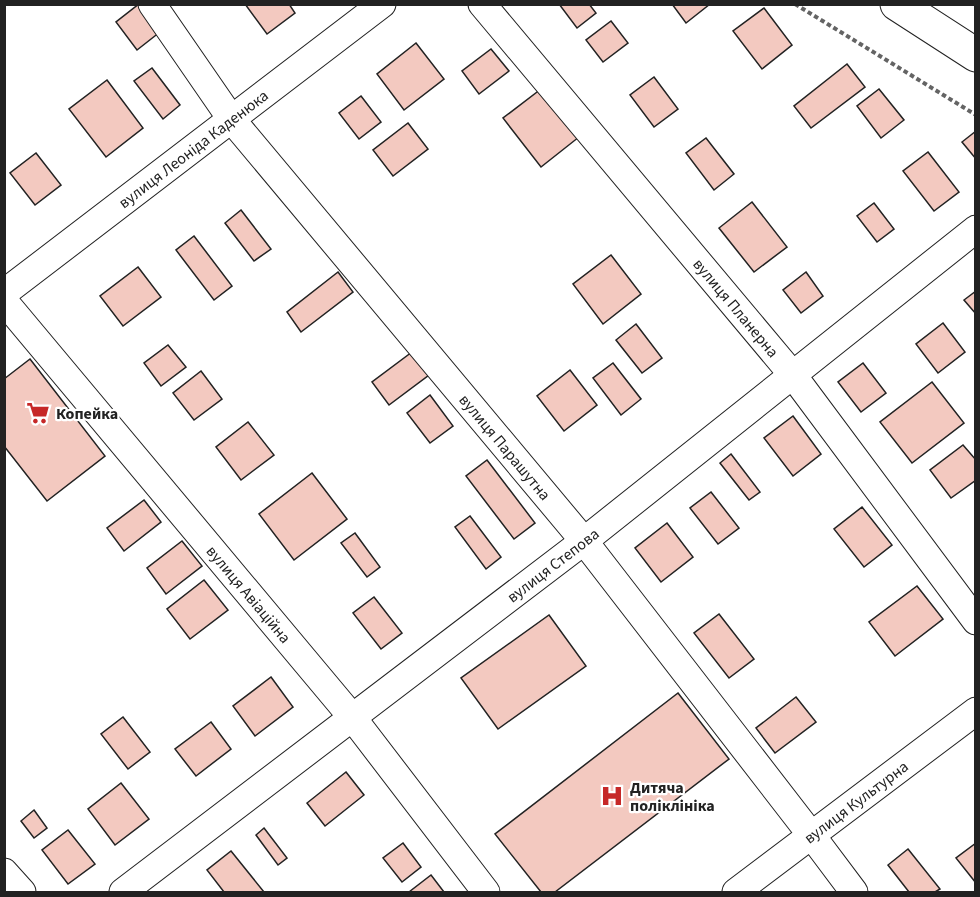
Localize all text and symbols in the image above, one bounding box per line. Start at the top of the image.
street label: вулиця Леоніда Каденюка [114,85,273,214]
street label: вулиця Планерна [688,254,784,362]
street label: вулиця Парашутна [454,390,555,505]
supermarket icon: Копейка [25,400,51,426]
place label: Копейка [56,403,118,425]
street label: вулиця Степова [502,523,604,608]
street label: вулиця Авіаційна [201,541,296,648]
street label: вулиця Культурна [800,756,913,849]
place label: Дитяча поліклініка [630,777,715,817]
hospital icon: Дитяча поліклініка [599,783,625,809]

